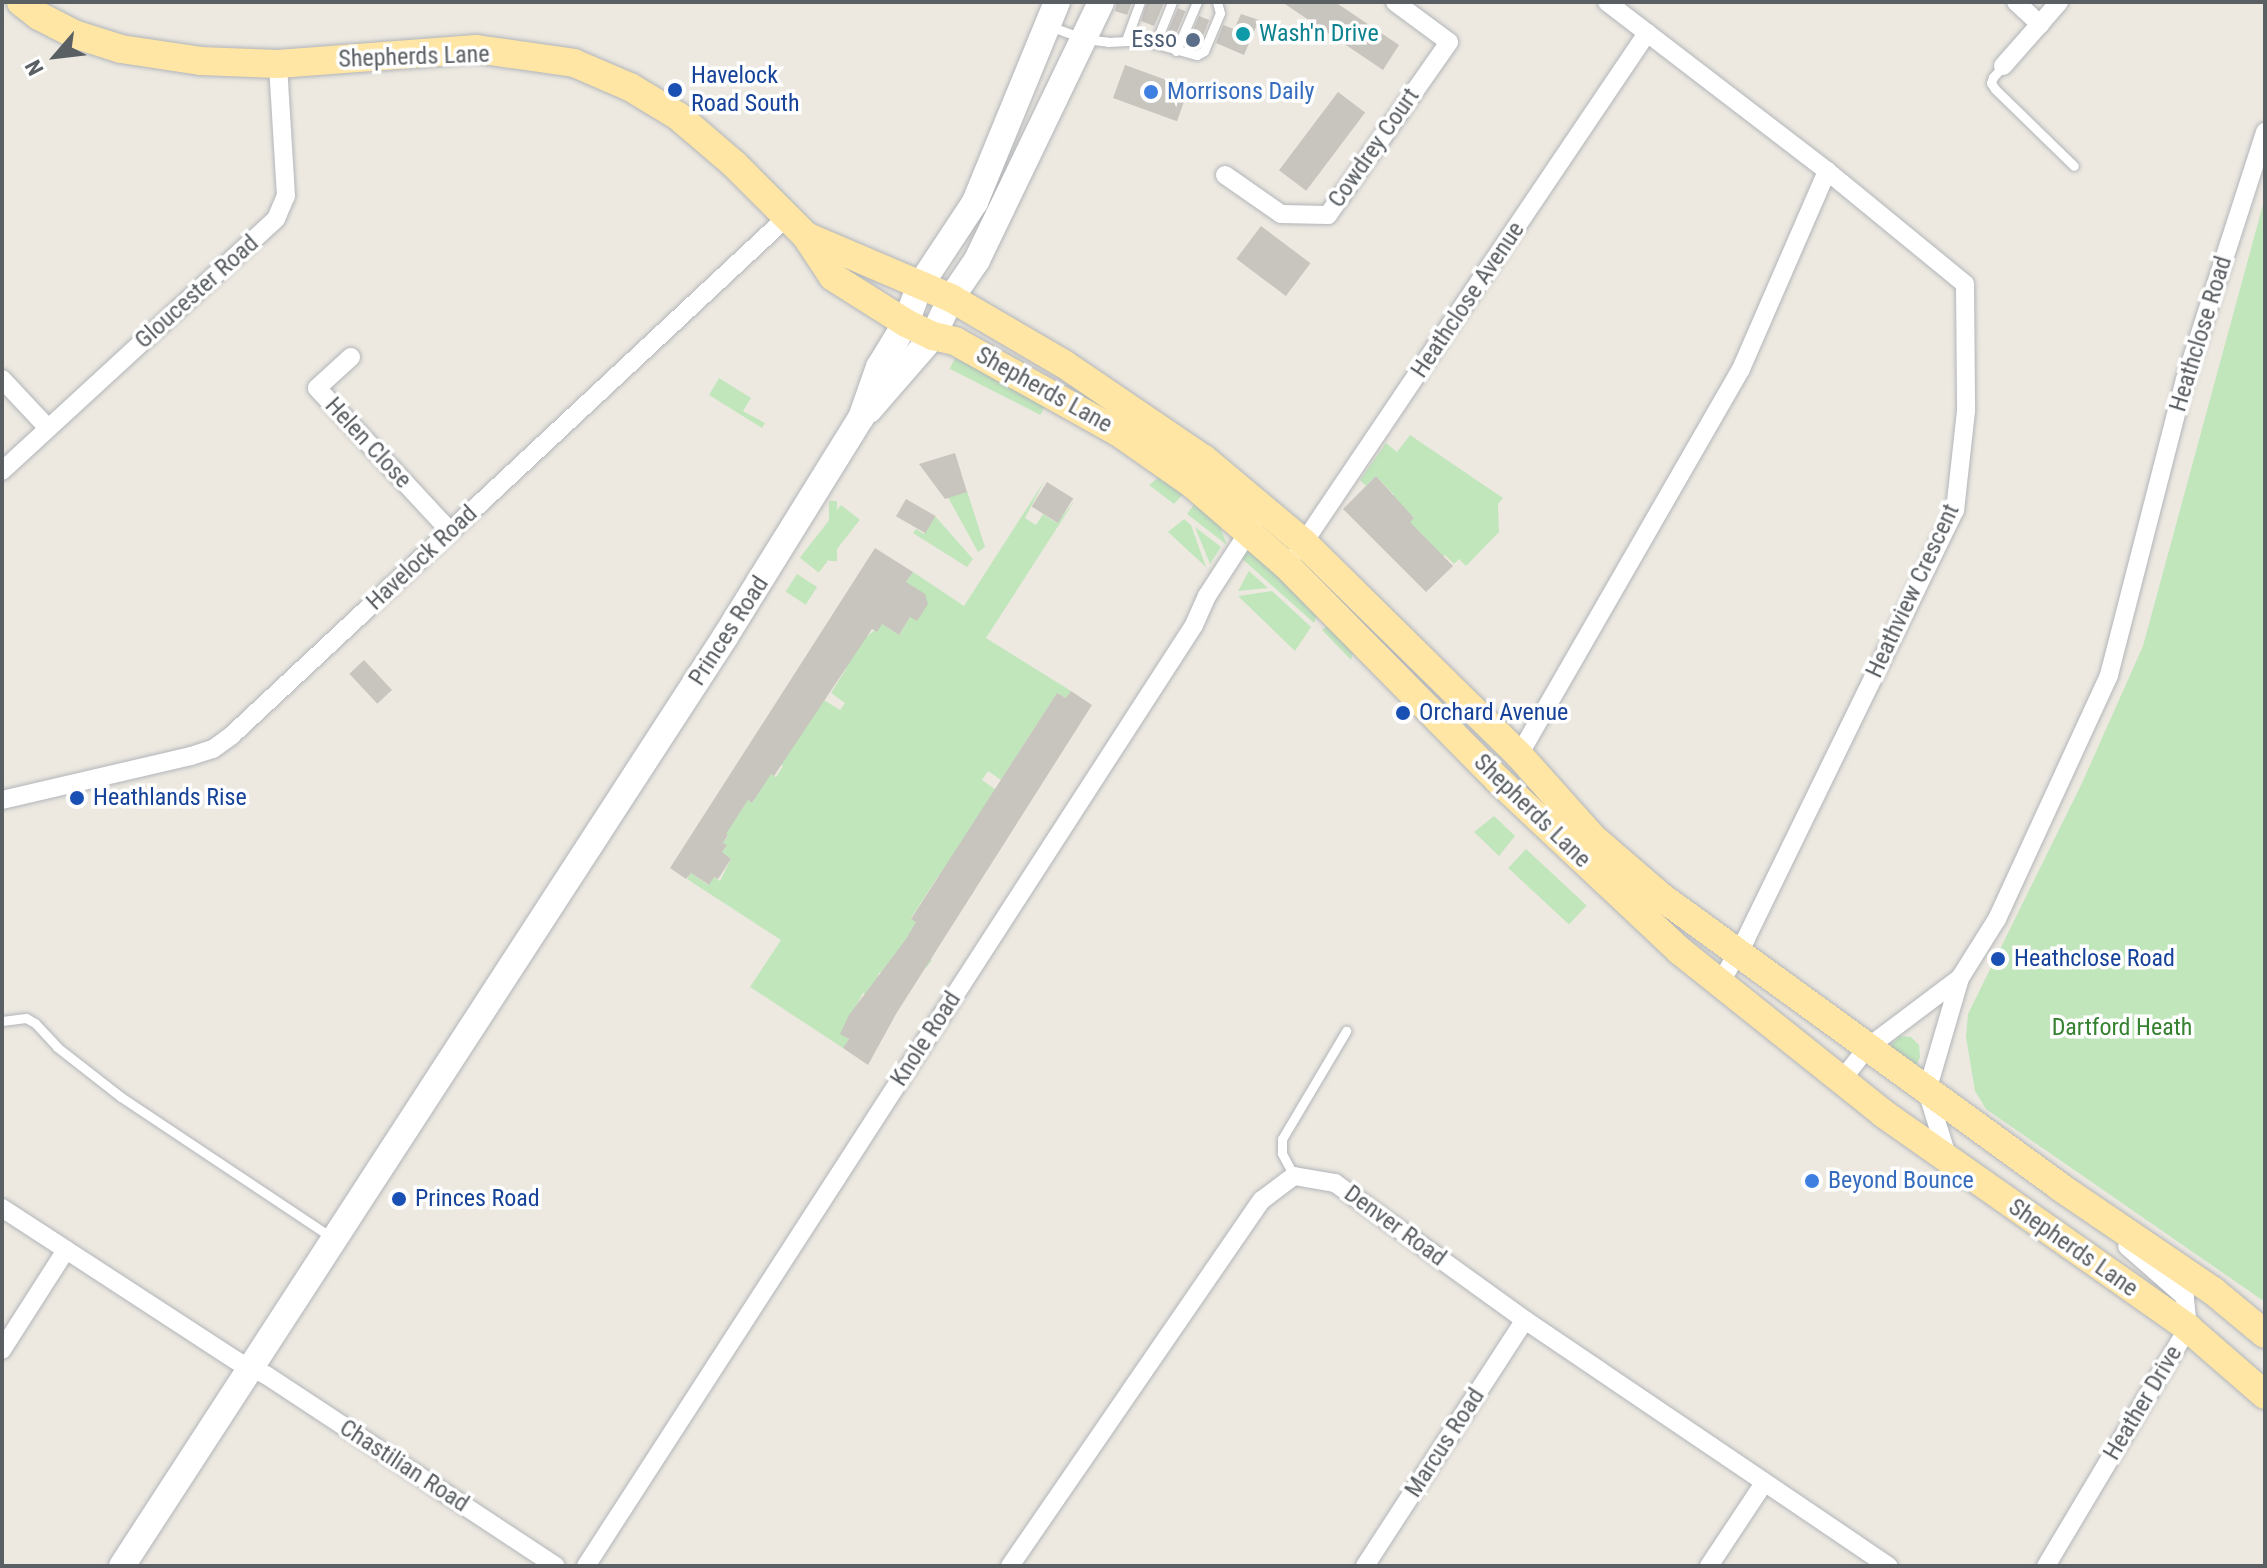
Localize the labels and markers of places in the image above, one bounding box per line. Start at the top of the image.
place label: Wash'n Drive [1259,20,1379,48]
marker: Wash'n Drive [1234,25,1252,43]
place label: Esso [1131,26,1177,54]
marker: Esso [1184,31,1202,49]
place label: Havelock Road South [691,62,799,118]
place label: Morrisons Daily [1167,78,1315,106]
marker: Havelock Road South [666,81,684,99]
marker: Morrisons Daily [1142,83,1160,101]
place label: Orchard Avenue [1419,699,1568,727]
marker: Orchard Avenue [1394,704,1412,722]
place label: Heathlands Rise [93,784,247,812]
marker: Heathlands Rise [68,789,86,807]
place label: Heathclose Road [2014,945,2175,973]
marker: Heathclose Road [1989,950,2007,968]
place label: Beyond Bounce [1828,1167,1974,1195]
marker: Beyond Bounce [1803,1172,1821,1190]
place label: Princes Road [415,1185,540,1213]
marker: Princes Road [390,1190,408,1208]

